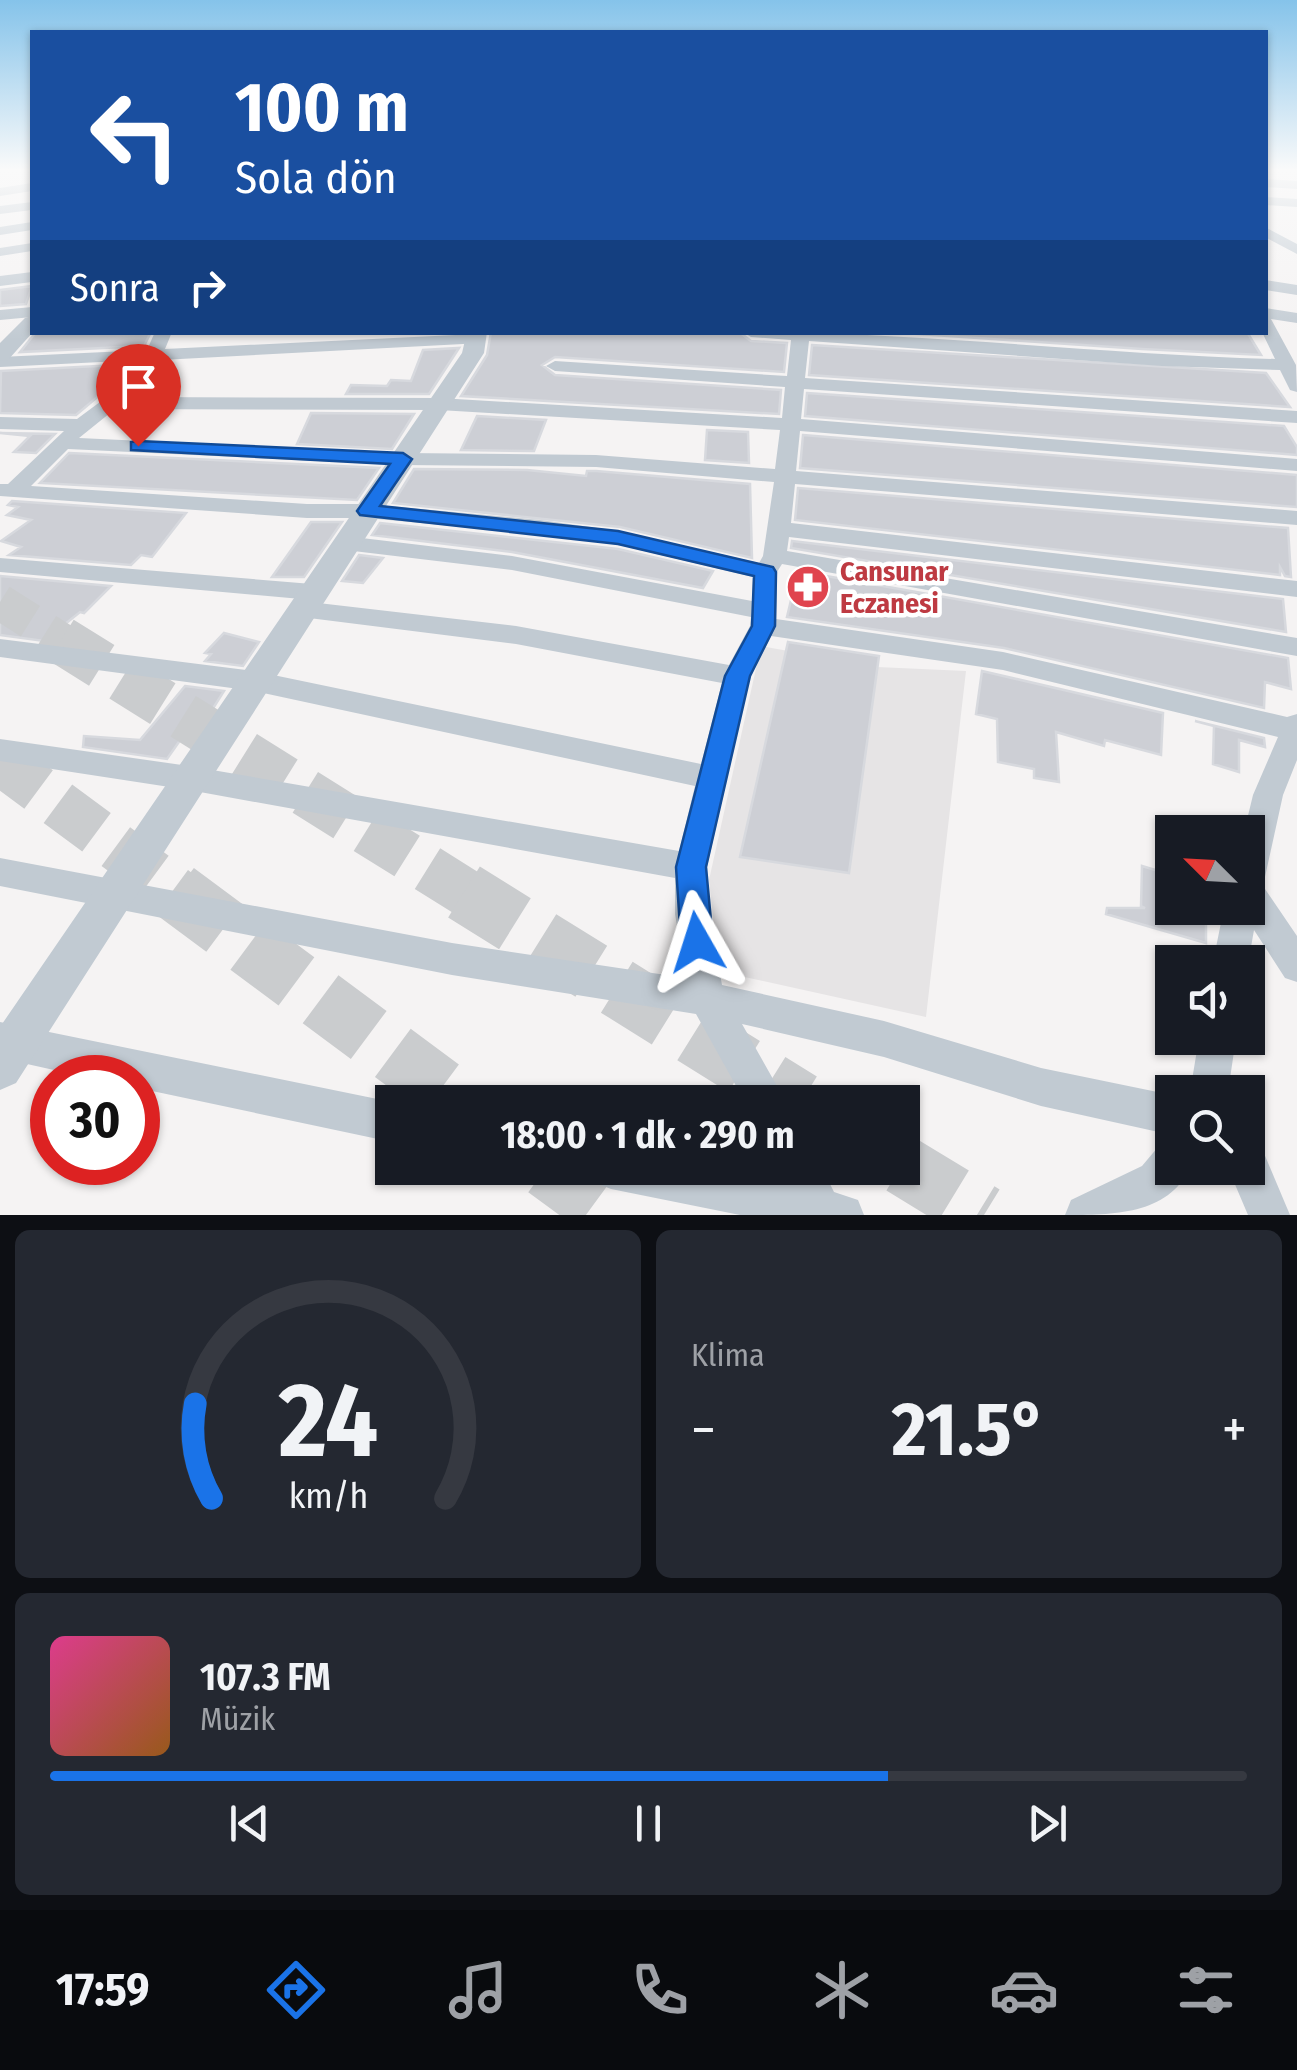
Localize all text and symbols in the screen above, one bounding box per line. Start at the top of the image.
text: 100 m [235,66,409,150]
icon: left [70,70,200,200]
text: Sola dön [235,151,397,205]
icon: right [180,260,235,315]
text: Sonra [70,265,160,311]
pin [96,344,181,447]
icon: arrive [111,359,166,414]
place label: Cansunar Eczanesi [840,555,949,620]
pharmacy icon: Cansunar Eczanesi [785,564,831,610]
north arrow [1155,815,1265,925]
map controls [1155,815,1265,1185]
position arrow [645,890,749,994]
button: sound [1155,945,1265,1055]
speed limit sign: 30 [30,1055,160,1185]
button: search [1155,1075,1265,1185]
text: 18:00 · 1 dk · 290 m [500,1112,795,1158]
text: Klima [691,1336,765,1374]
text: 24 [277,1359,378,1484]
text: 21.5° [892,1385,1046,1475]
text: − [691,1397,716,1463]
text: + [1222,1397,1247,1463]
text: km/h [288,1475,368,1517]
text: 107.3 FM [200,1654,331,1700]
text: Müzik [200,1700,275,1738]
icon: previous [222,1796,277,1851]
icon: pause [621,1796,676,1851]
icon: next [1020,1796,1075,1851]
icon: directions [261,1955,331,2025]
icon: music [443,1955,513,2025]
icon: phone [625,1955,695,2025]
icon: climate [807,1955,877,2025]
icon: car [989,1955,1059,2025]
icon: filters [1171,1955,1241,2025]
text: 17:59 [56,1963,150,2017]

